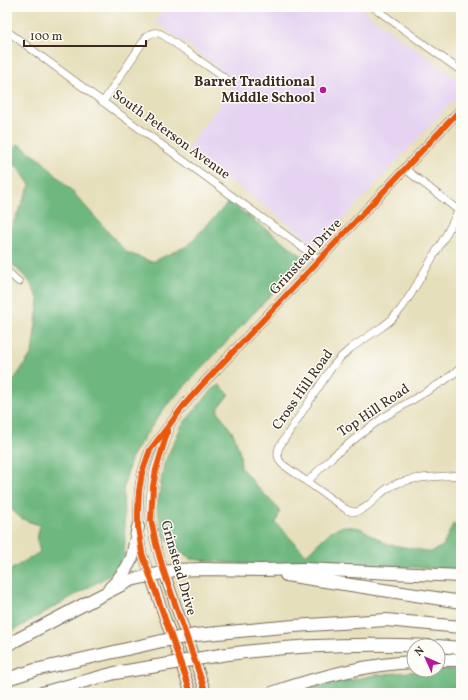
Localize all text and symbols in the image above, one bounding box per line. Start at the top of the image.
scale bar [24,22,146,48]
text: 100 m [30,29,63,45]
place label: Barret Traditional Middle School [194,73,315,108]
marker: Barret Traditional Middle School [318,85,328,95]
street label: South Peterson Avenue [108,86,234,184]
street label: Grinstead Drive [266,214,347,299]
street label: Cross Hill Road [268,346,338,434]
street label: Top Hill Road [334,380,414,442]
street label: Grinstead Drive [155,518,201,618]
north arrow [406,638,446,678]
text: N [412,644,428,660]

